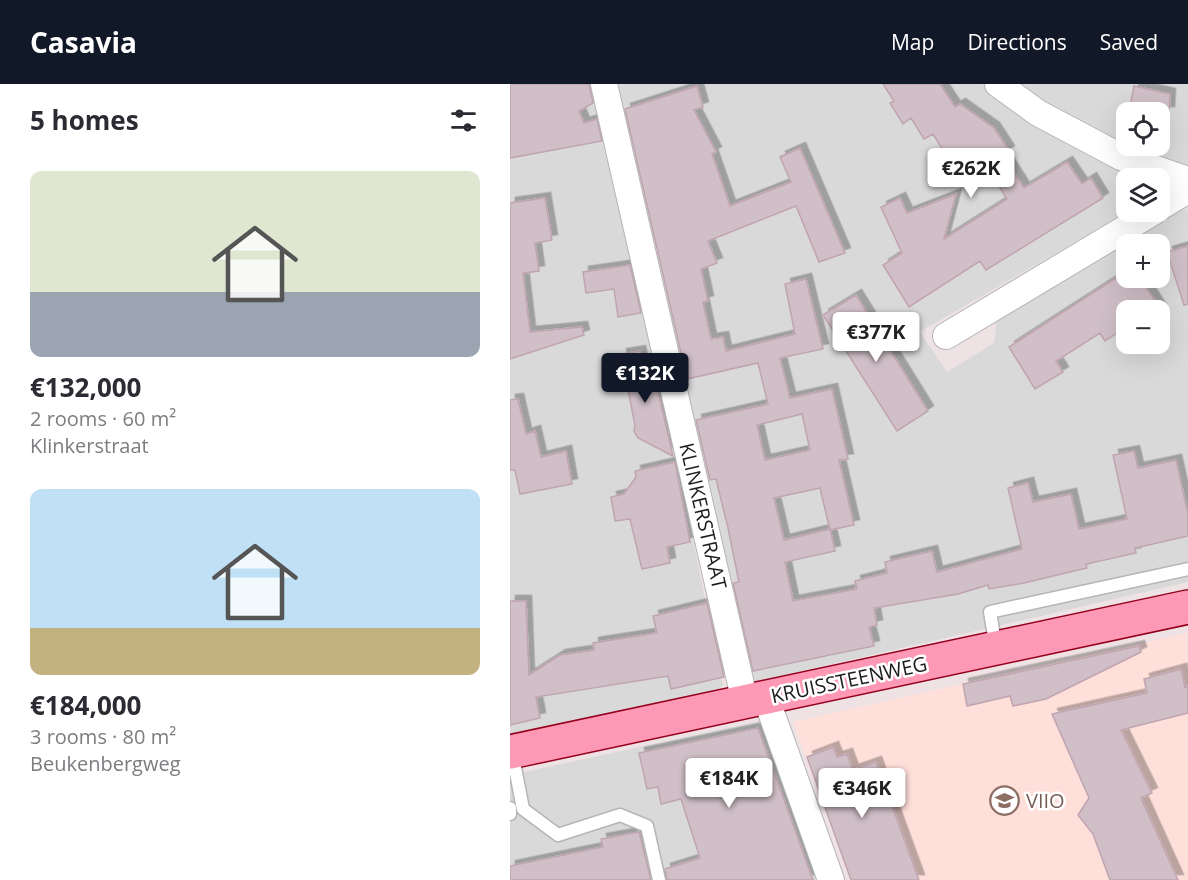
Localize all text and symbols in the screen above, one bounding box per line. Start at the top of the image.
text: Casavia [30,23,137,61]
text: Map [891,28,934,56]
text: Directions [967,28,1067,56]
text: Saved [1100,28,1158,56]
text: 5 homes [30,102,139,138]
map controls [1116,102,1170,354]
button: locate [1116,102,1170,156]
icon: filters [447,104,480,137]
pin: €262K [929,148,1013,199]
text: €262K [941,154,1001,181]
button: layers [1116,168,1170,222]
icon: home [201,210,309,318]
button: + [1116,234,1170,288]
button: − [1116,300,1170,354]
pin: €377K [834,312,918,363]
text: €377K [846,318,906,345]
pin: €132K [603,353,687,404]
text: €132K [615,359,675,386]
text: €132,000 [30,369,141,405]
text: 2 rooms · 60 m² [30,405,176,432]
text: Klinkerstraat [30,432,149,459]
street label: KLINKERSTRAAT [673,440,733,592]
icon: home [201,528,309,636]
street label: KRUISSTEENWEG [768,650,930,709]
text: €184,000 [30,687,141,723]
text: 3 rooms · 80 m² [30,723,176,750]
text: Beukenbergweg [30,750,181,777]
pin: €184K [687,758,771,809]
text: €184K [699,764,759,791]
pin: €346K [820,768,904,819]
text: €346K [832,774,892,801]
school or university icon: VIIO [989,785,1021,817]
place label: VIIO [1026,787,1065,814]

